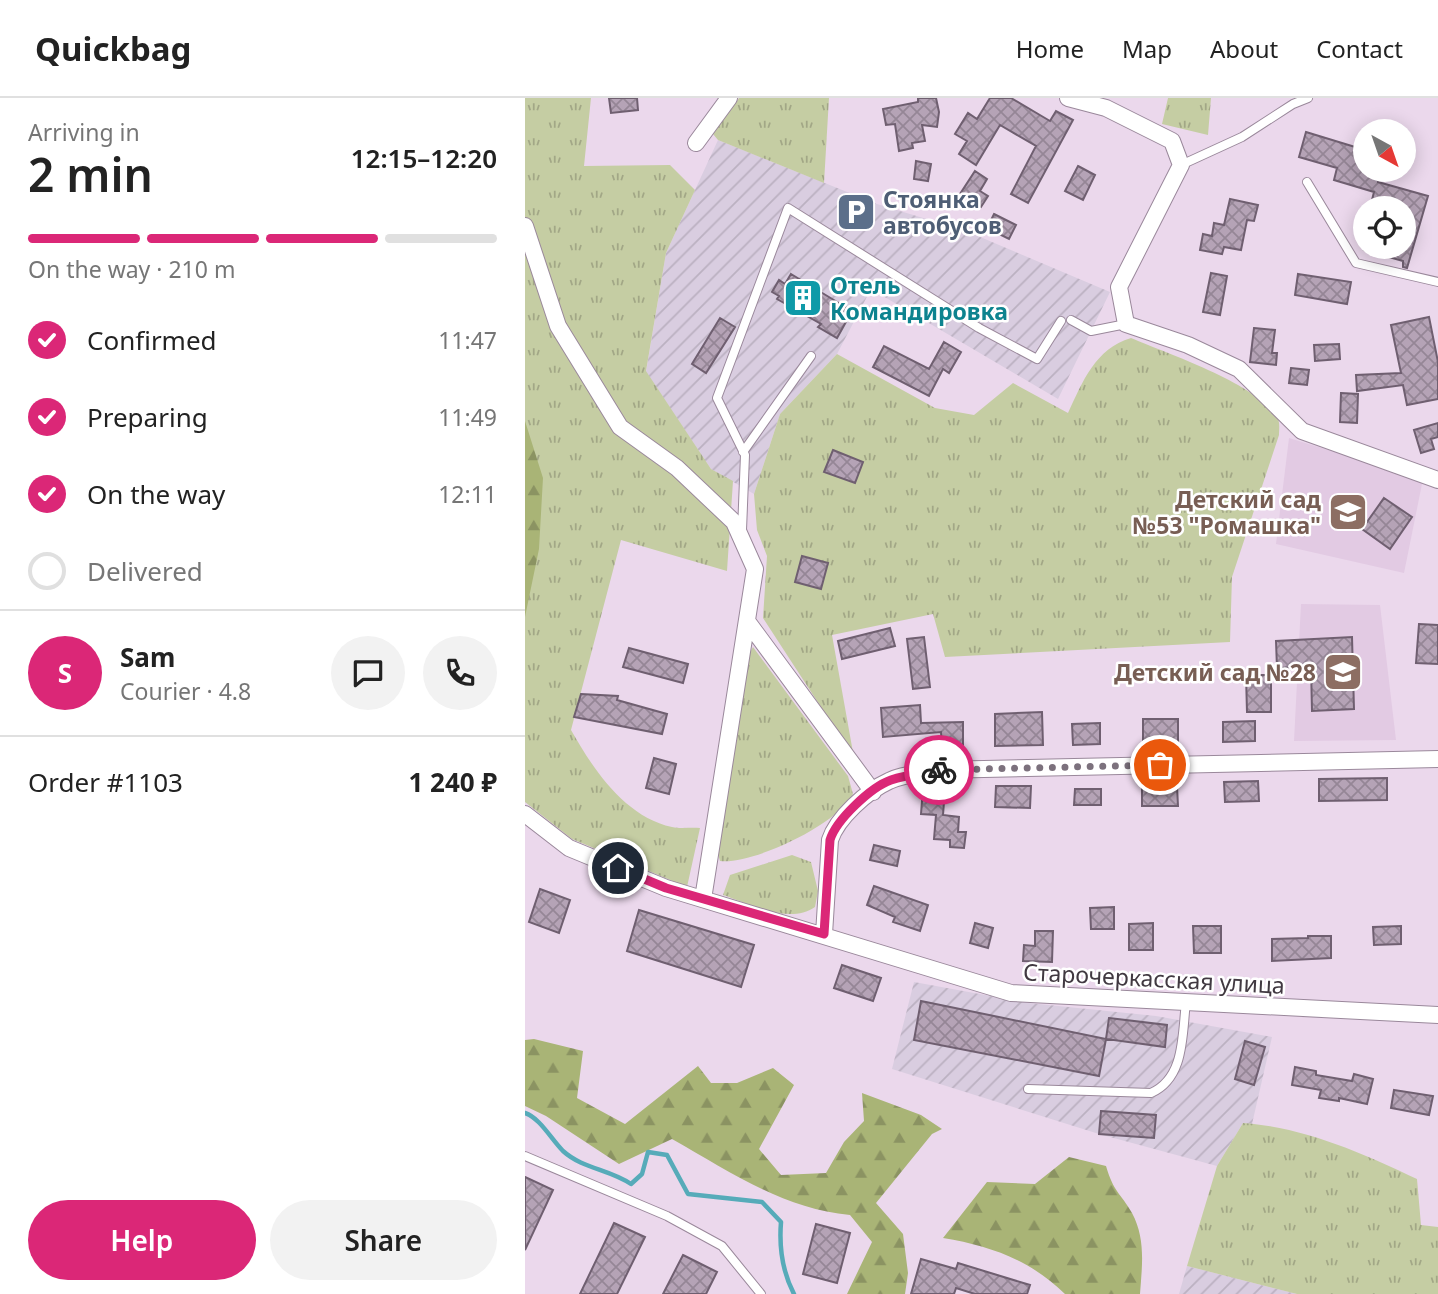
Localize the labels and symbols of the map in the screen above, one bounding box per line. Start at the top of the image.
north arrow [1353,119,1416,182]
place label: Стоянка автобусов [883,183,1002,241]
parking icon: Стоянка автобусов [835,191,877,233]
place label: Отель Командировка [830,269,1008,327]
building icon: Отель Командировка [782,277,824,319]
place label: Детский сад №53 "Ромашка" [1133,483,1321,541]
school or university icon: Детский сад №53 "Ромашка" [1327,491,1369,533]
school or university icon: Детский сад №28 [1322,651,1364,693]
place label: Детский сад №28 [1114,656,1316,688]
courier [904,735,974,805]
pin [1130,735,1190,795]
pin [588,838,648,898]
street label: Старочеркасская улица [1022,955,1286,1001]

